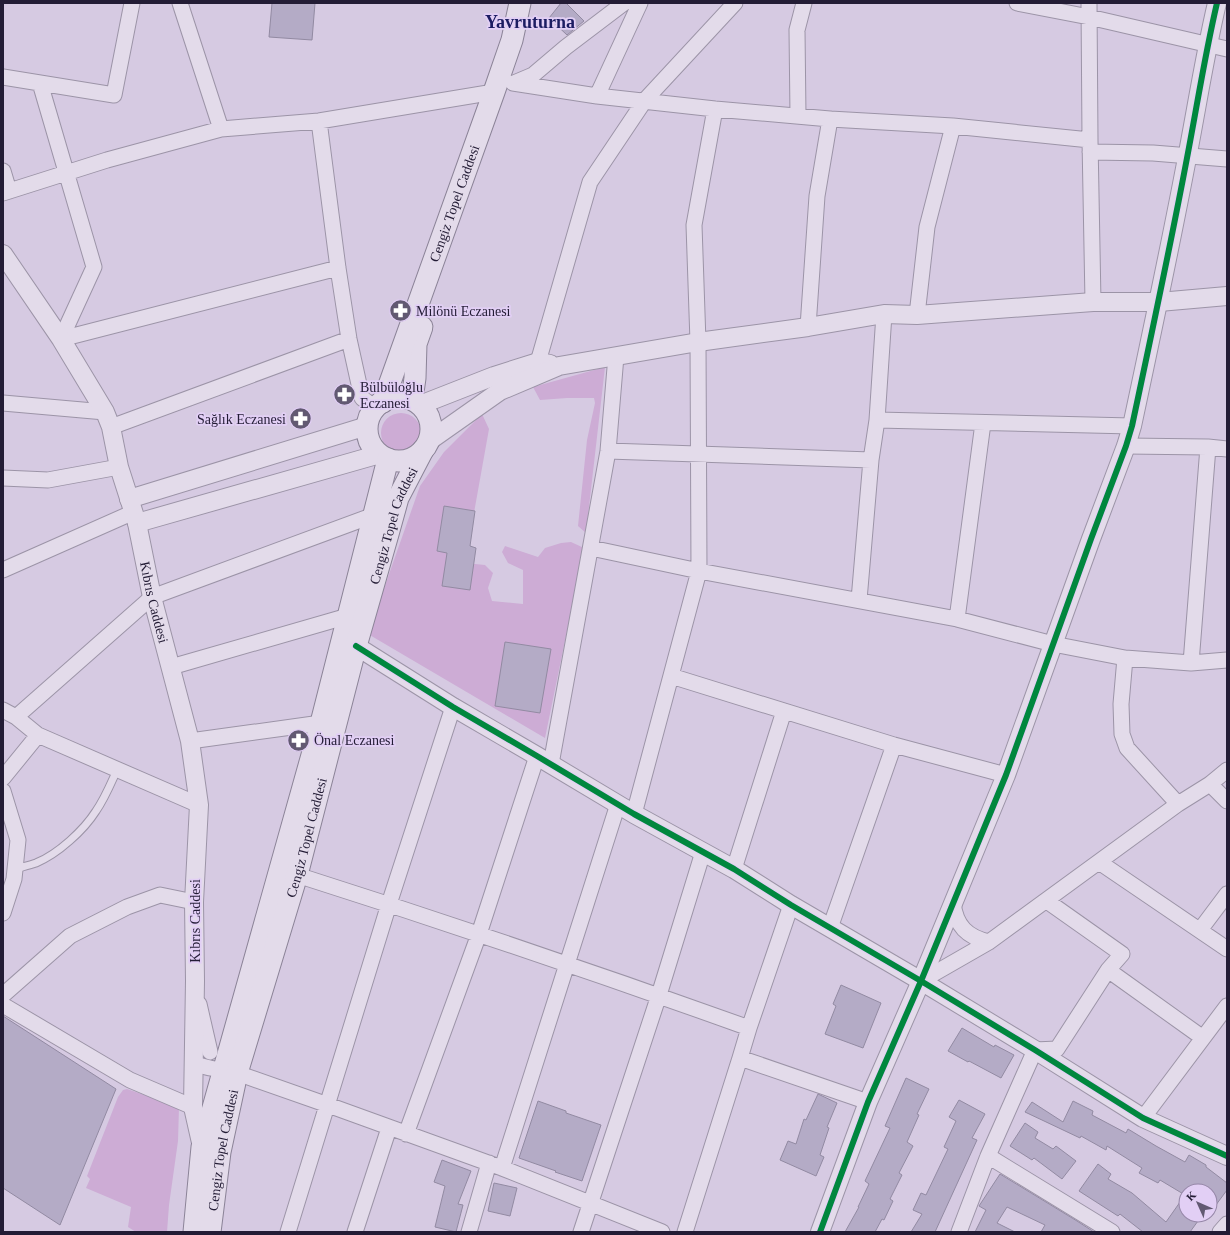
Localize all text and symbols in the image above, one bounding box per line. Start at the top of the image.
district label: Yavruturna [485,12,575,32]
street label: Cengiz Topel Caddesi [426,143,482,264]
pharmacy icon: Milönü Eczanesi [387,298,413,324]
place label: Milönü Eczanesi [416,304,511,319]
place label: Bülbüloğlu Eczanesi [360,380,423,411]
pharmacy icon: Bülbüloğlu Eczanesi [332,382,358,408]
pharmacy icon: Sağlık Eczanesi [288,406,314,432]
place label: Sağlık Eczanesi [197,412,286,427]
street label: Cengiz Topel Caddesi [367,464,420,586]
street label: Kıbrıs Caddesi [137,560,171,645]
pharmacy icon: Önal Eczanesi [286,727,312,753]
place label: Önal Eczanesi [314,732,395,748]
street label: Cengiz Topel Caddesi [283,776,329,899]
street label: Kıbrıs Caddesi [188,879,203,963]
street label: Cengiz Topel Caddesi [205,1088,241,1212]
north arrow [1178,1183,1218,1223]
text: K [1184,1188,1199,1203]

